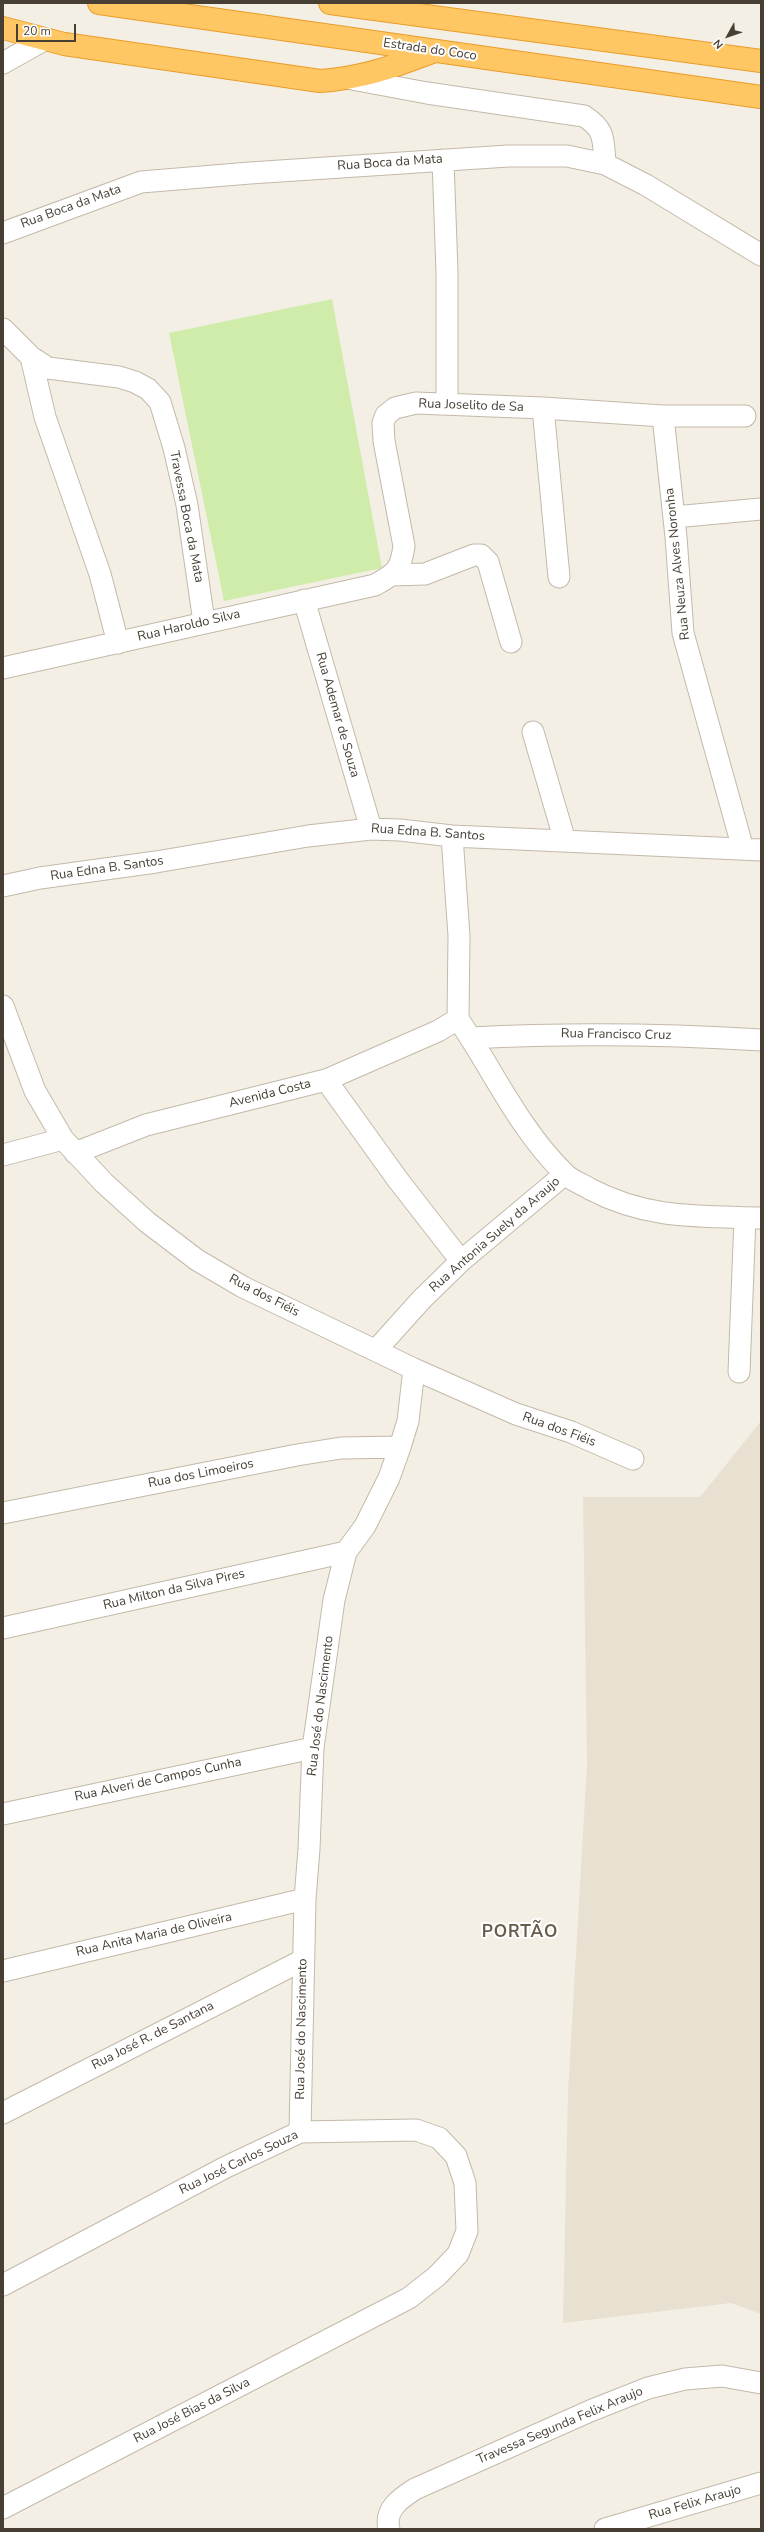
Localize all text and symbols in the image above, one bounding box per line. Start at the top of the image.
scale bar [18,16,78,42]
north arrow [708,16,748,56]
text: 20 m [23,23,51,39]
street label: Estrada do Coco [382,36,478,64]
text: N [710,36,727,52]
street label: Rua Boca da Mata [337,152,443,174]
street label: Rua Boca da Mata [19,182,123,232]
street label: Rua Joselito de Sa [418,396,524,416]
street label: Travessa Boca da Mata [166,450,206,584]
street label: Rua Neuza Alves Noronha [662,487,694,641]
street label: Rua Haroldo Silva [136,607,242,645]
street label: Rua Ademar de Souza [312,651,362,779]
street label: Rua Edna B. Santos [371,821,485,845]
street label: Rua Edna B. Santos [49,853,165,885]
street label: Rua Francisco Cruz [561,1026,671,1044]
street label: Avenida Costa [227,1076,313,1112]
street label: Rua Antonia Suely da Araujo [427,1174,563,1296]
street label: Rua dos Fiéis [226,1272,302,1320]
street label: Rua dos Fiéis [520,1410,598,1450]
street label: Rua dos Limoeiros [147,1456,255,1492]
street label: Rua Milton da Silva Pires [102,1566,246,1614]
street label: Rua José do Nascimento [305,1635,337,1777]
street label: Rua Alveri de Campos Cunha [73,1755,243,1805]
street label: Rua Anita Maria de Oliveira [75,1909,233,1961]
district label: PORTÃO [482,1923,558,1943]
street label: Rua José do Nascimento [293,1958,311,2100]
street label: Rua José R. de Santana [89,1998,217,2074]
street label: Rua José Carlos Souza [177,2127,301,2199]
street label: Rua José Bias da Silva [131,2375,253,2447]
street label: Travessa Segunda Felix Araujo [475,2384,645,2468]
street label: Rua Felix Araujo [647,2482,743,2524]

